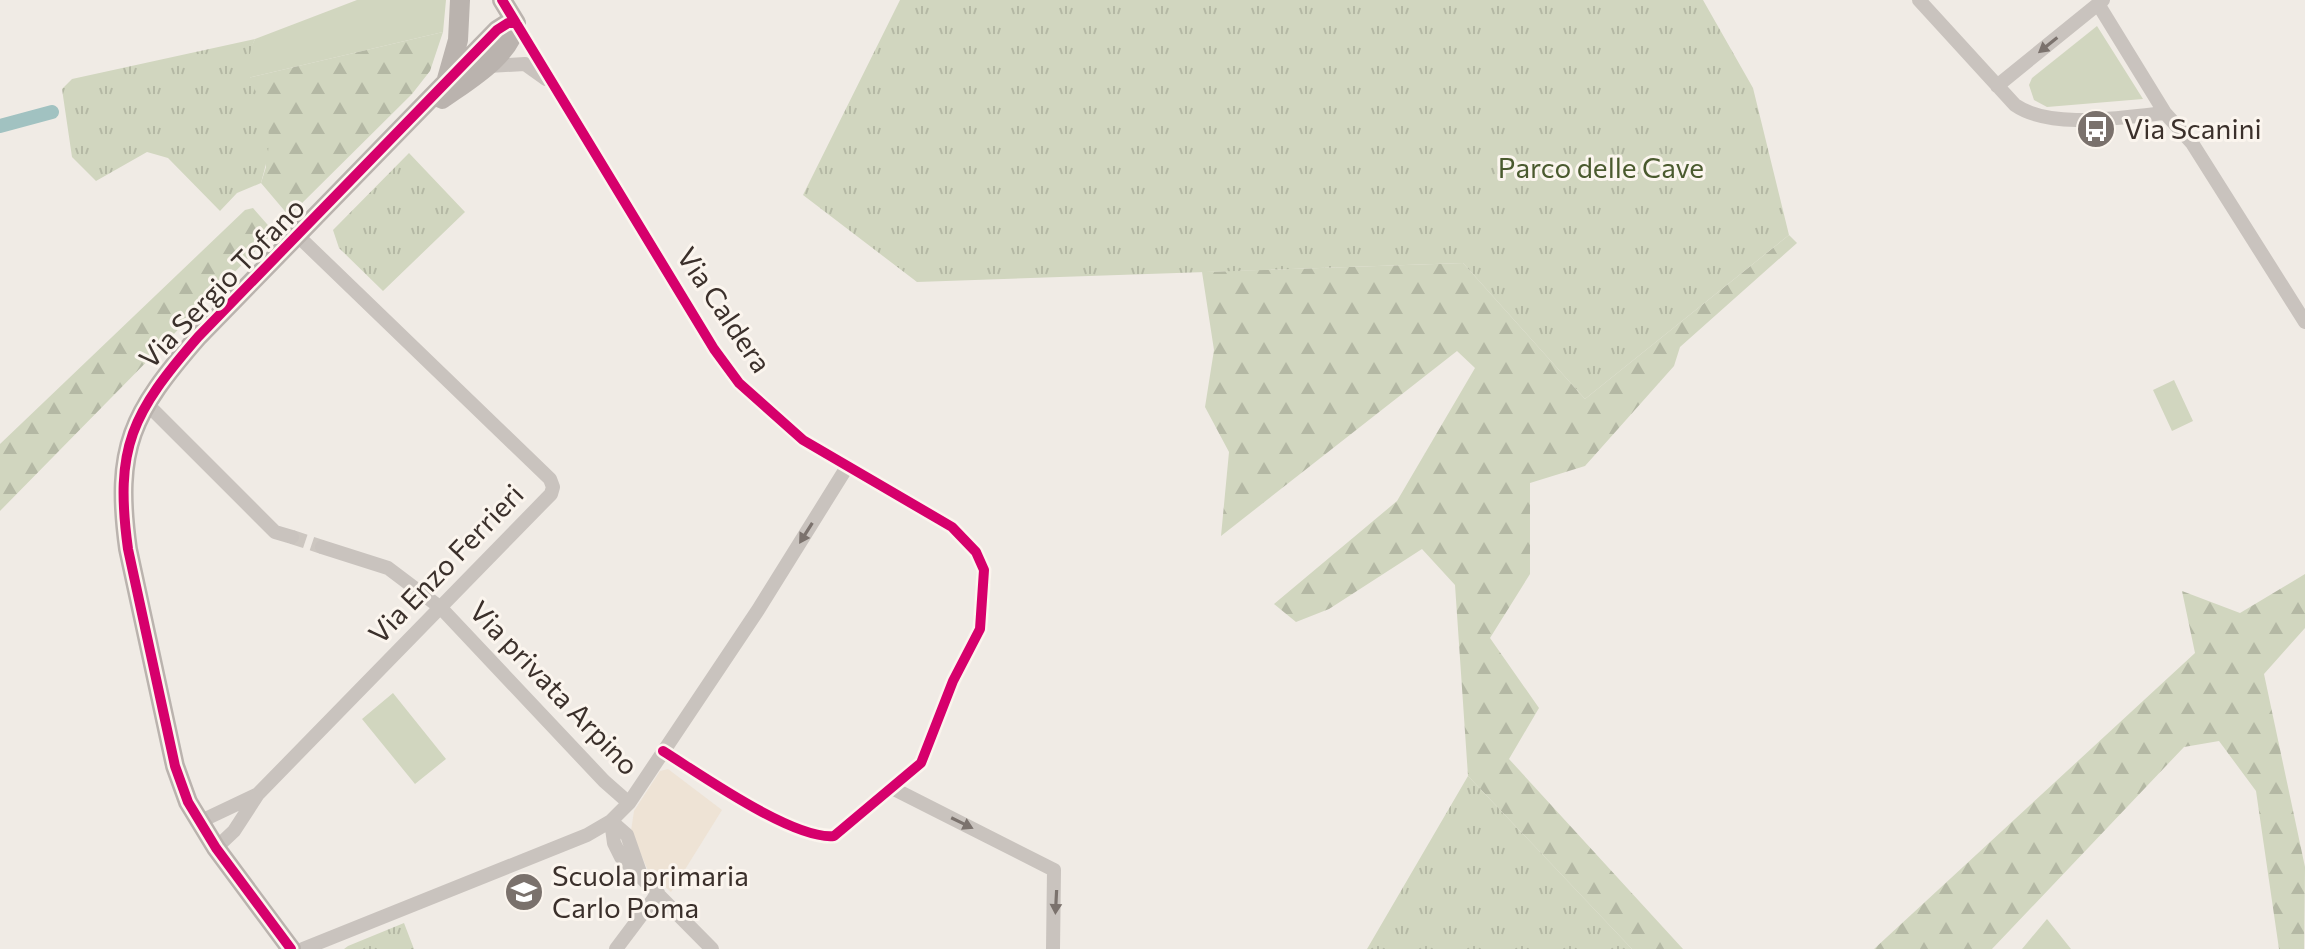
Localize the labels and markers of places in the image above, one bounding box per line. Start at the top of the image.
bus stop icon: Via Scanini [2075,108,2117,150]
place label: Via Scanini [2124,111,2262,145]
place label: Scuola primaria Carlo Poma [552,858,749,924]
school or university icon: Scuola primaria Carlo Poma [503,871,545,913]

